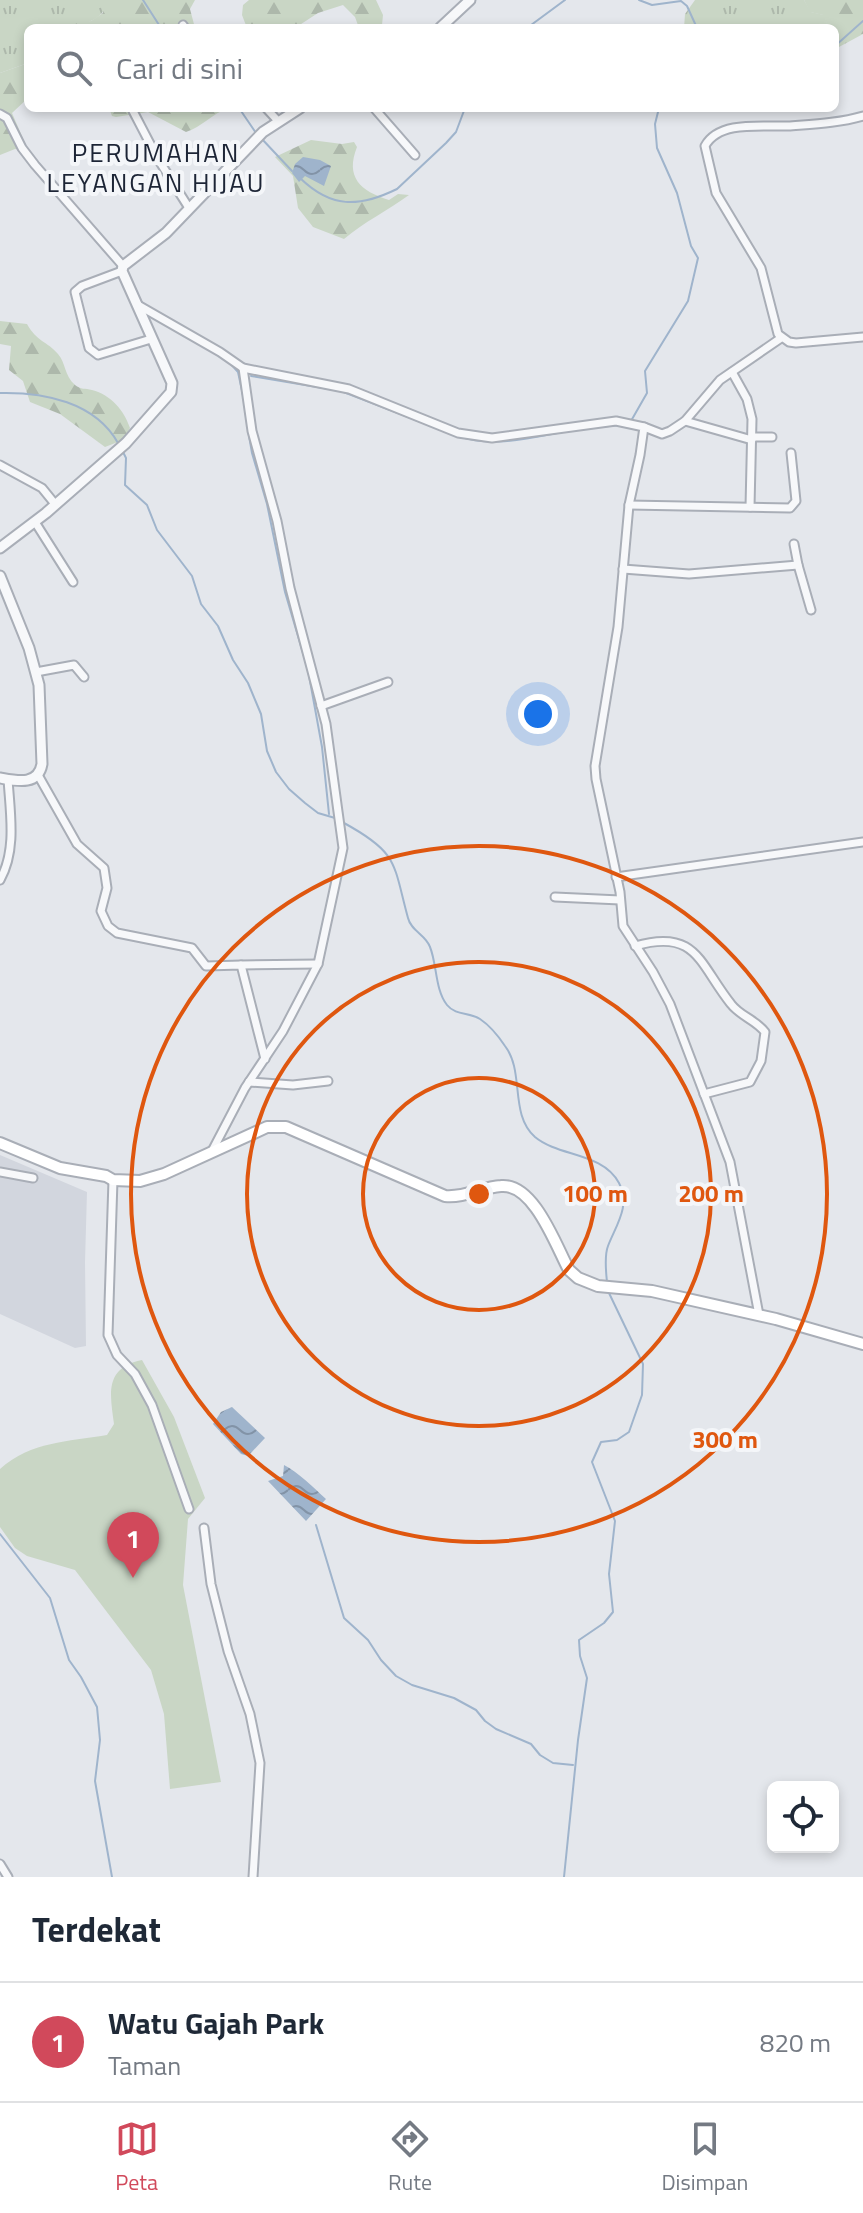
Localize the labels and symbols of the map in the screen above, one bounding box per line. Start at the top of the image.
district label: PERUMAHAN LEYANGAN HIJAU [47,133,265,202]
your location [518,694,558,734]
text: 100 m [562,1175,628,1211]
text: 200 m [678,1175,744,1211]
centre of rings [465,1180,493,1208]
text: 300 m [692,1421,758,1457]
pin: 1 [107,1512,159,1578]

